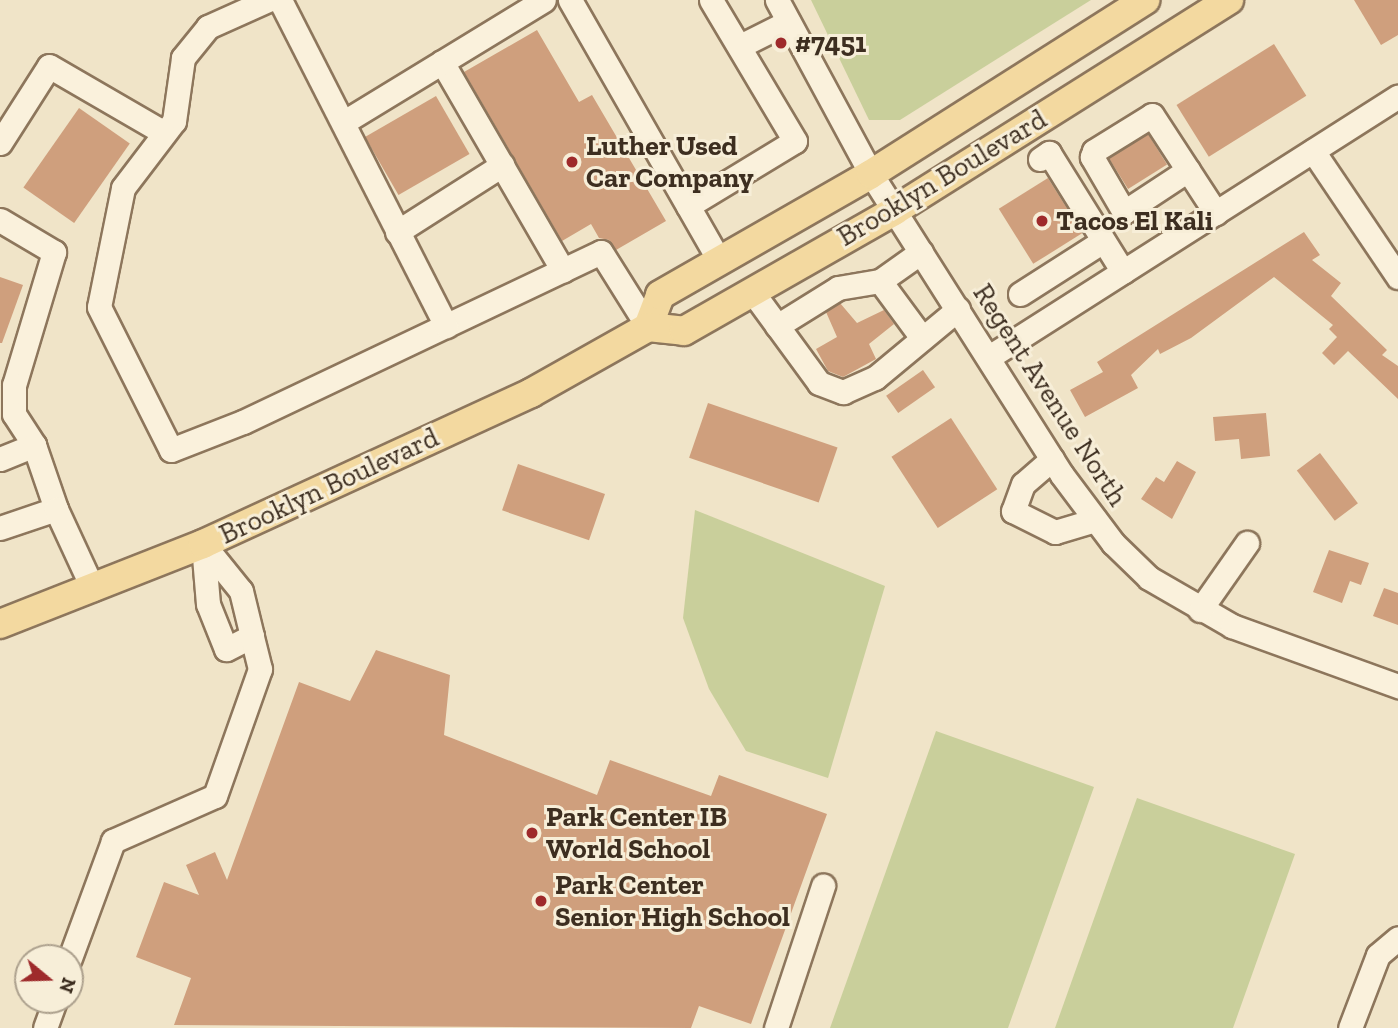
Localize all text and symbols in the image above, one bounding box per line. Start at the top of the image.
place label: #7451 [795,26,866,60]
marker: #7451 [773,35,789,51]
street label: Brooklyn Boulevard [831,102,1053,254]
place label: Luther Used Car Company [586,129,754,195]
marker: Luther Used Car Company [564,154,580,170]
place label: Tacos El Kali [1056,204,1213,238]
marker: Tacos El Kali [1034,213,1050,229]
street label: Regent Avenue North [965,277,1135,513]
street label: Brooklyn Boulevard [214,421,444,551]
place label: Park Center IB World School [546,800,727,866]
marker: Park Center IB World School [524,825,540,841]
place label: Park Center Senior High School [555,868,791,934]
marker: Park Center Senior High School [533,893,549,909]
north arrow [14,944,84,1014]
text: N [54,975,81,996]

